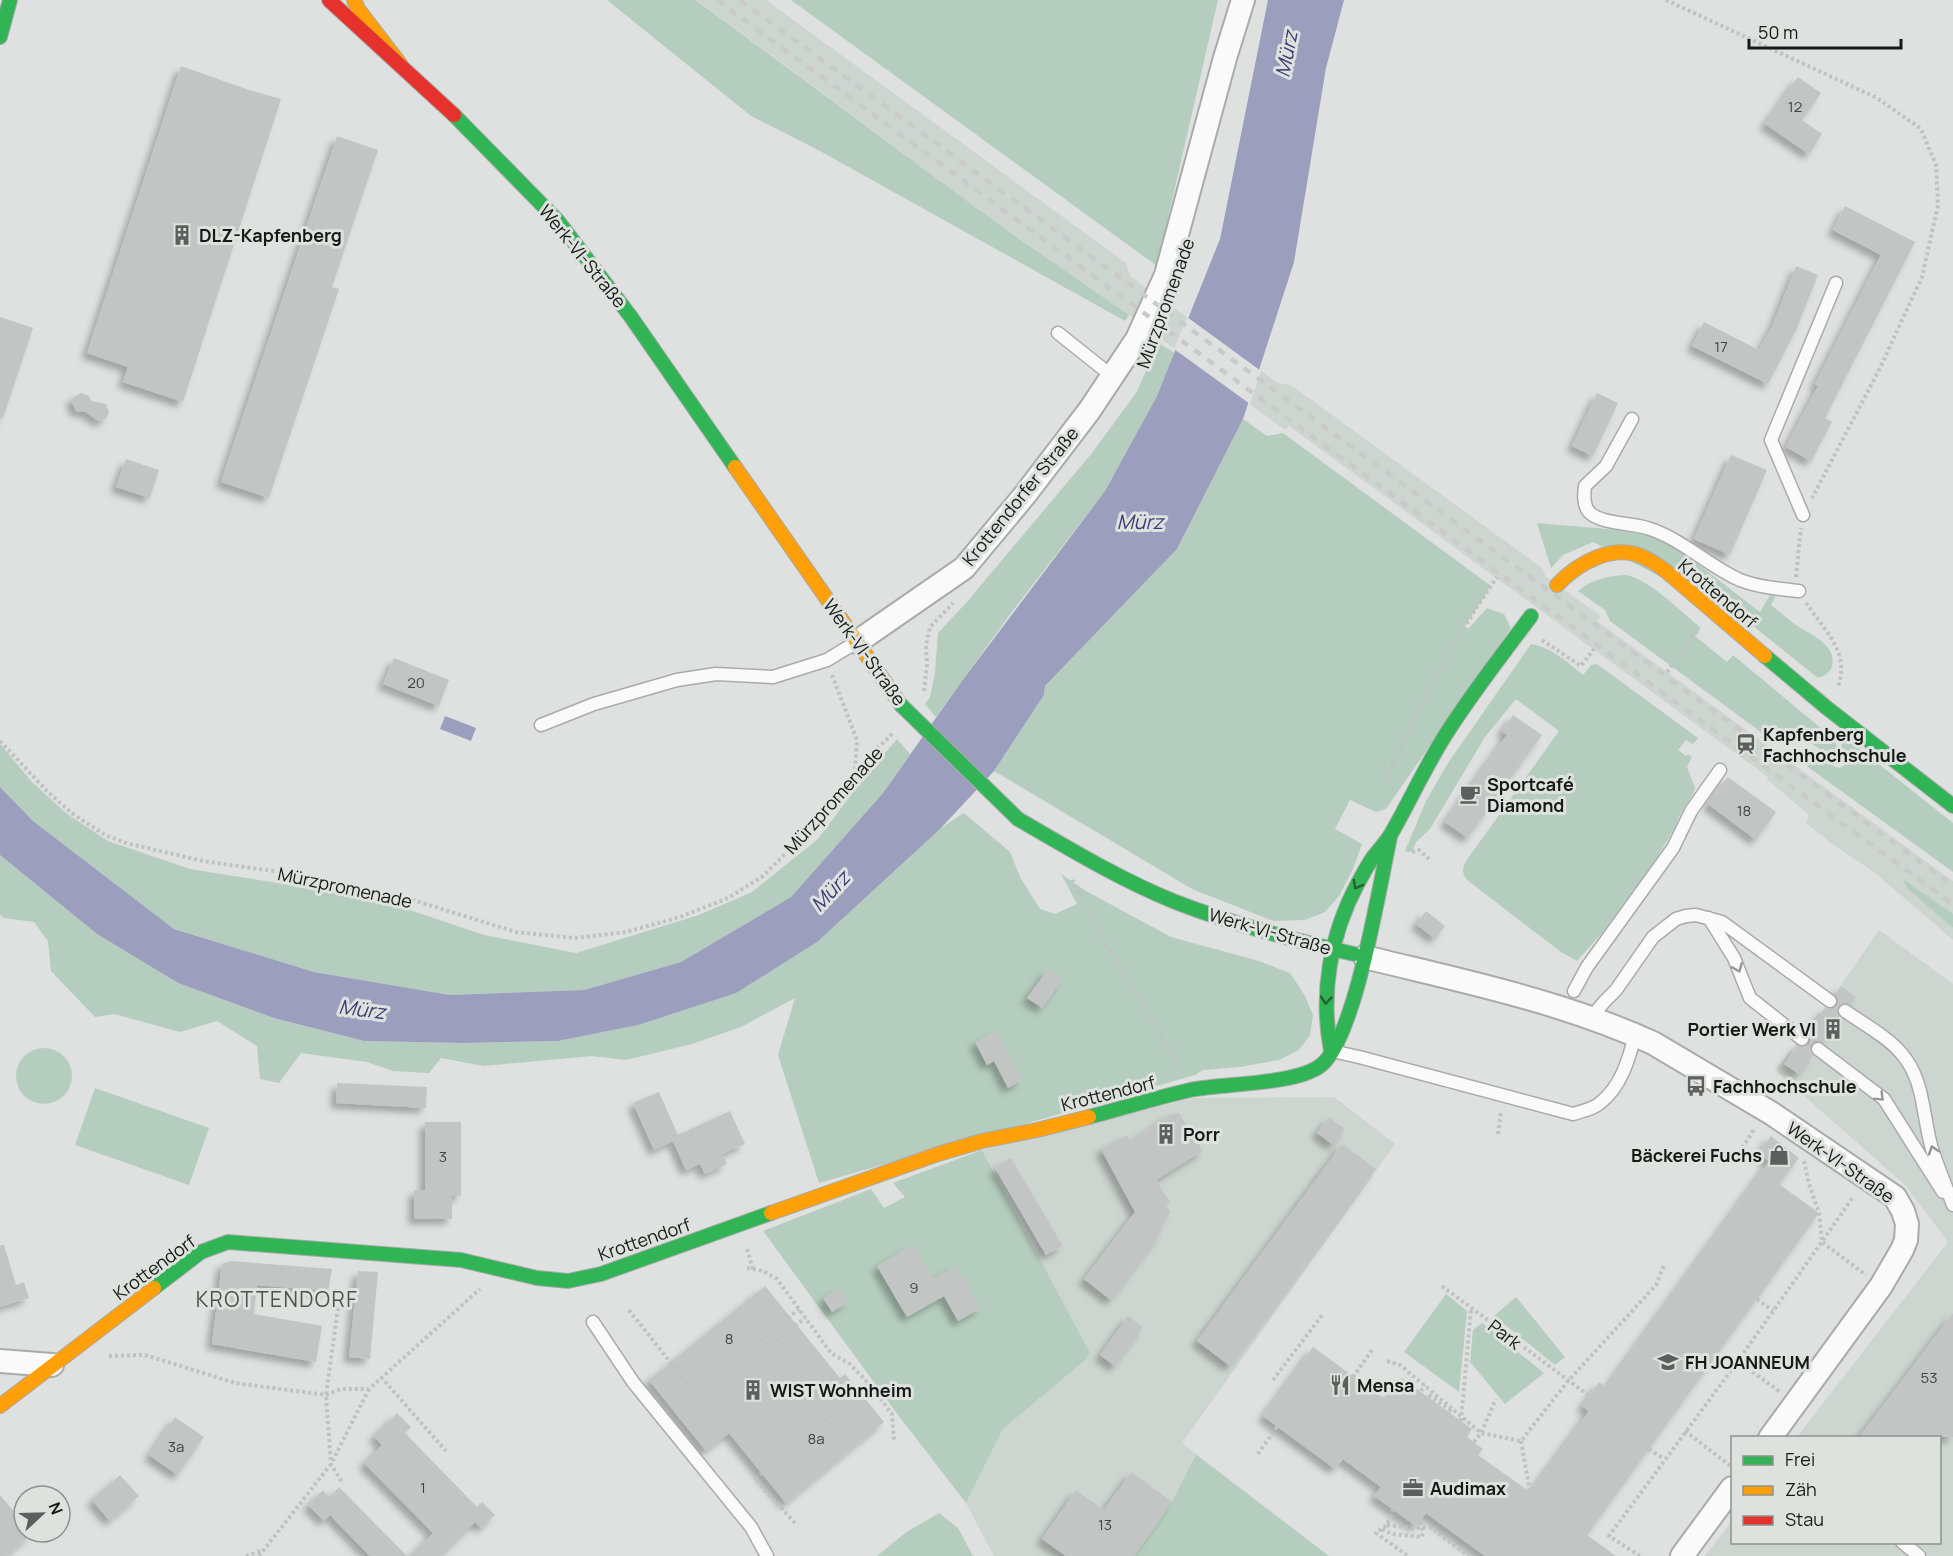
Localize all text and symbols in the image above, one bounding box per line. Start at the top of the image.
scale bar [1749,12,1900,50]
text: 50 m [1758,20,1798,44]
water label: Mürz [1268,26,1304,79]
house number: 12 [1788,96,1802,117]
street label: Werk-VI-Straße [534,199,632,313]
building icon: DLZ-Kapfenberg [170,223,194,247]
place label: DLZ-Kapfenberg [199,223,342,247]
street label: Mürzpromenade [1130,235,1200,371]
house number: 17 [1714,336,1728,357]
street label: Krottendorfer Straße [957,422,1083,570]
water label: Mürz [1117,508,1166,535]
street label: Krottendorf [1673,553,1763,633]
street label: Werk-VI-Straße [818,594,912,710]
house number: 20 [407,672,425,693]
place label: Kapfenberg Fachhochschule [1763,722,1907,767]
station icon: Kapfenberg Fachhochschule [1734,732,1758,756]
street label: Mürzpromenade [778,741,888,859]
place label: Sportcafé Diamond [1487,772,1574,817]
cafe icon: Sportcafé Diamond [1458,782,1482,806]
house number: 18 [1737,800,1751,821]
street label: Mürzpromenade [276,861,414,913]
water label: Mürz [804,863,857,917]
one-way arrow [1353,879,1364,890]
street label: Werk-VI-Straße [1206,902,1334,960]
one-way arrow [1731,962,1743,973]
water label: Mürz [337,993,389,1026]
one-way arrow [1320,996,1333,1005]
place label: Portier Werk VI [1688,1017,1816,1041]
building icon: Portier Werk VI [1821,1017,1845,1041]
street label: Krottendorf [1058,1070,1158,1116]
bus stop icon: Fachhochschule [1684,1074,1708,1098]
place label: Fachhochschule [1713,1074,1857,1098]
one-way arrow [1873,1090,1884,1101]
street label: Werk-VI-Straße [1782,1116,1900,1208]
building icon: Porr [1154,1122,1178,1146]
place label: Porr [1183,1122,1220,1146]
place label: Bäckerei Fuchs [1631,1143,1762,1167]
shop icon: Bäckerei Fuchs [1767,1143,1791,1167]
one-way arrow [1928,1145,1940,1156]
house number: 3 [439,1146,447,1167]
street label: Krottendorf [595,1212,694,1266]
street label: Krottendorf [108,1229,200,1305]
house number: 9 [909,1277,919,1298]
district label: KROTTENDORF [196,1285,358,1313]
street label: Park [1483,1314,1527,1355]
house number: 8 [725,1328,733,1349]
school or university icon: FH JOANNEUM [1656,1350,1680,1374]
place label: FH JOANNEUM [1685,1350,1810,1374]
house number: 53 [1921,1367,1937,1388]
restaurant icon: Mensa [1328,1373,1352,1397]
place label: Mensa [1357,1373,1414,1397]
building icon: WIST Wohnheim [741,1378,765,1402]
place label: WIST Wohnheim [770,1378,912,1402]
house number: 8a [807,1428,825,1449]
house number: 3a [168,1436,184,1457]
legend [1731,1436,1941,1544]
text: Frei [1785,1447,1815,1471]
office icon: Audimax [1401,1476,1425,1500]
place label: Audimax [1430,1476,1506,1500]
house number: 1 [420,1477,426,1498]
text: Zäh [1785,1477,1817,1501]
north arrow [12,1484,72,1544]
text: N [44,1499,68,1518]
text: Stau [1785,1507,1824,1531]
house number: 13 [1098,1514,1112,1535]

